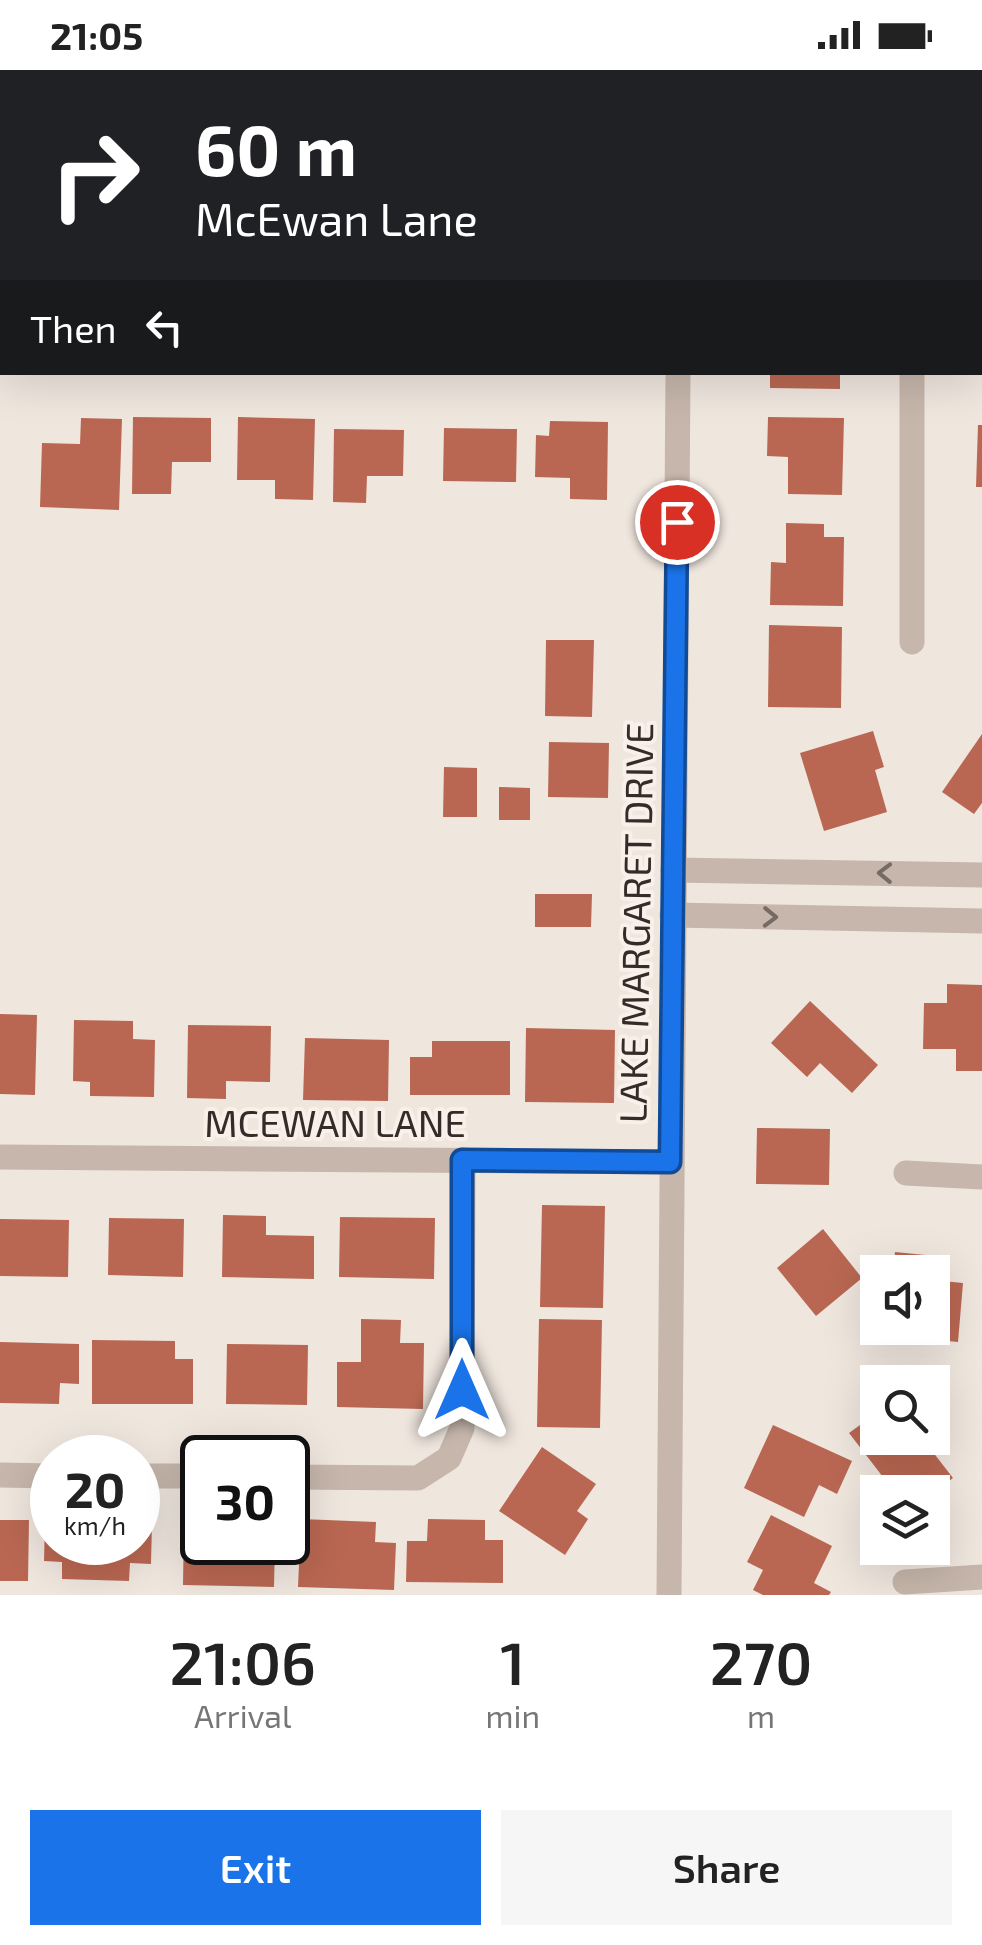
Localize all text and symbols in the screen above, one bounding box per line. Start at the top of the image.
text: 21:05 [50,12,143,58]
text: 60 m [195,106,357,190]
icon: right [30,110,160,240]
text: McEwan Lane [195,191,478,245]
icon: left [137,300,192,355]
text: Then [30,305,117,351]
pin [635,480,720,565]
icon: arrive [650,495,705,550]
street label: LAKE MARGARET DRIVE [609,722,661,1124]
one-way arrow [876,863,892,884]
one-way arrow [762,906,778,927]
street label: MCEWAN LANE [204,1099,466,1145]
map controls [860,1255,950,1565]
button: sound [860,1255,950,1345]
position arrow [410,1338,514,1442]
button: search [860,1365,950,1455]
speed limit sign: 30 [180,1435,310,1565]
text: 20 [65,1458,125,1518]
button: layers [860,1475,950,1565]
text: km/h [64,1510,126,1540]
text: 21:06 [170,1625,316,1697]
text: 1 [500,1625,525,1697]
text: 270 [710,1625,812,1697]
text: Arrival [194,1696,291,1734]
text: min [486,1696,540,1734]
text: m [747,1696,775,1734]
button: Exit [30,1810,481,1925]
button: Share [501,1810,952,1925]

